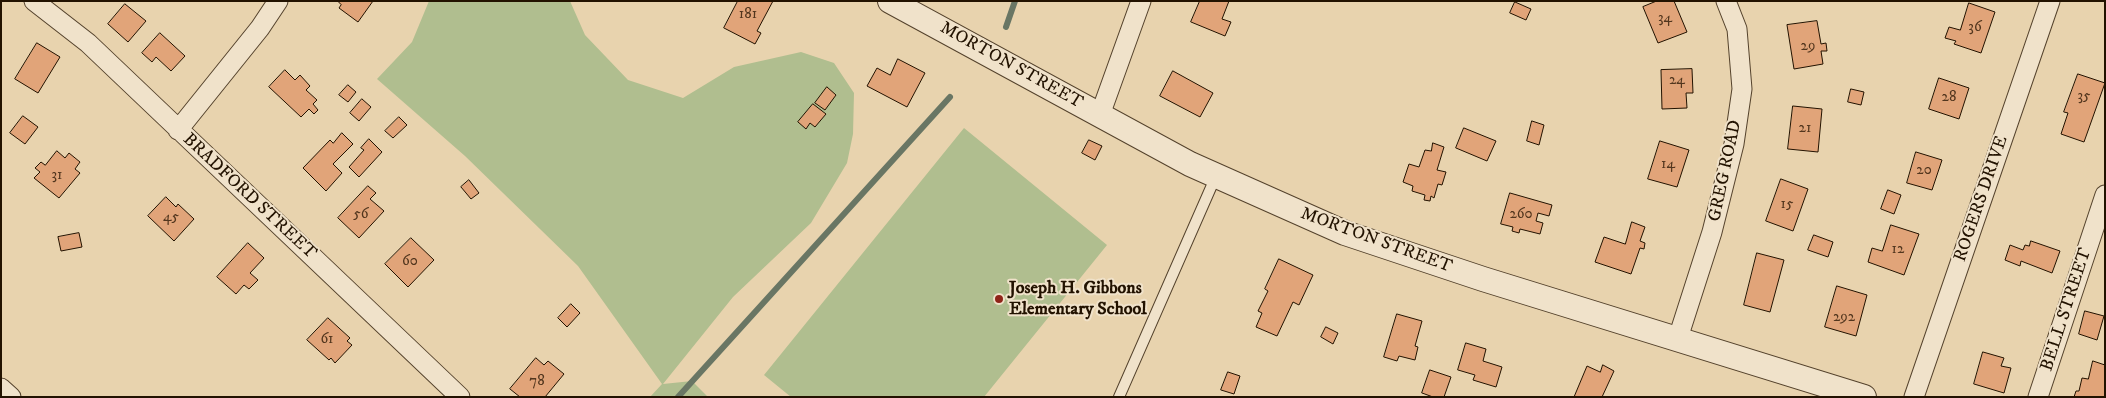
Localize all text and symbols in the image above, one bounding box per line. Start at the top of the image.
house number: 181 [739,6,757,24]
house number: 34 [1658,10,1672,28]
street label: MORTON STREET [936,18,1086,114]
house number: 36 [1968,19,1982,37]
house number: 29 [1801,38,1815,56]
house number: 24 [1669,72,1685,90]
house number: 35 [2077,88,2091,106]
house number: 28 [1942,89,1956,107]
street label: GREG ROAD [1705,118,1747,224]
house number: 21 [1799,120,1811,138]
street label: BRADFORD STREET [178,129,320,265]
street label: ROGERS DRIVE [1950,133,2014,265]
house number: 14 [1661,156,1675,174]
house number: 20 [1916,162,1932,180]
house number: 31 [51,167,63,185]
house number: 15 [1781,196,1793,214]
street label: MORTON STREET [1297,204,1455,278]
house number: 56 [353,206,369,224]
house number: 260 [1509,206,1533,224]
house number: 45 [163,209,179,227]
house number: 12 [1892,241,1904,259]
street label: BELL STREET [2037,246,2097,374]
house number: 60 [402,253,418,271]
place label: Joseph H. Gibbons Elementary School [1009,278,1147,320]
marker: Joseph H. Gibbons Elementary School [993,293,1005,305]
house number: 292 [1833,309,1855,327]
house number: 61 [320,331,334,349]
house number: 78 [529,373,545,391]

